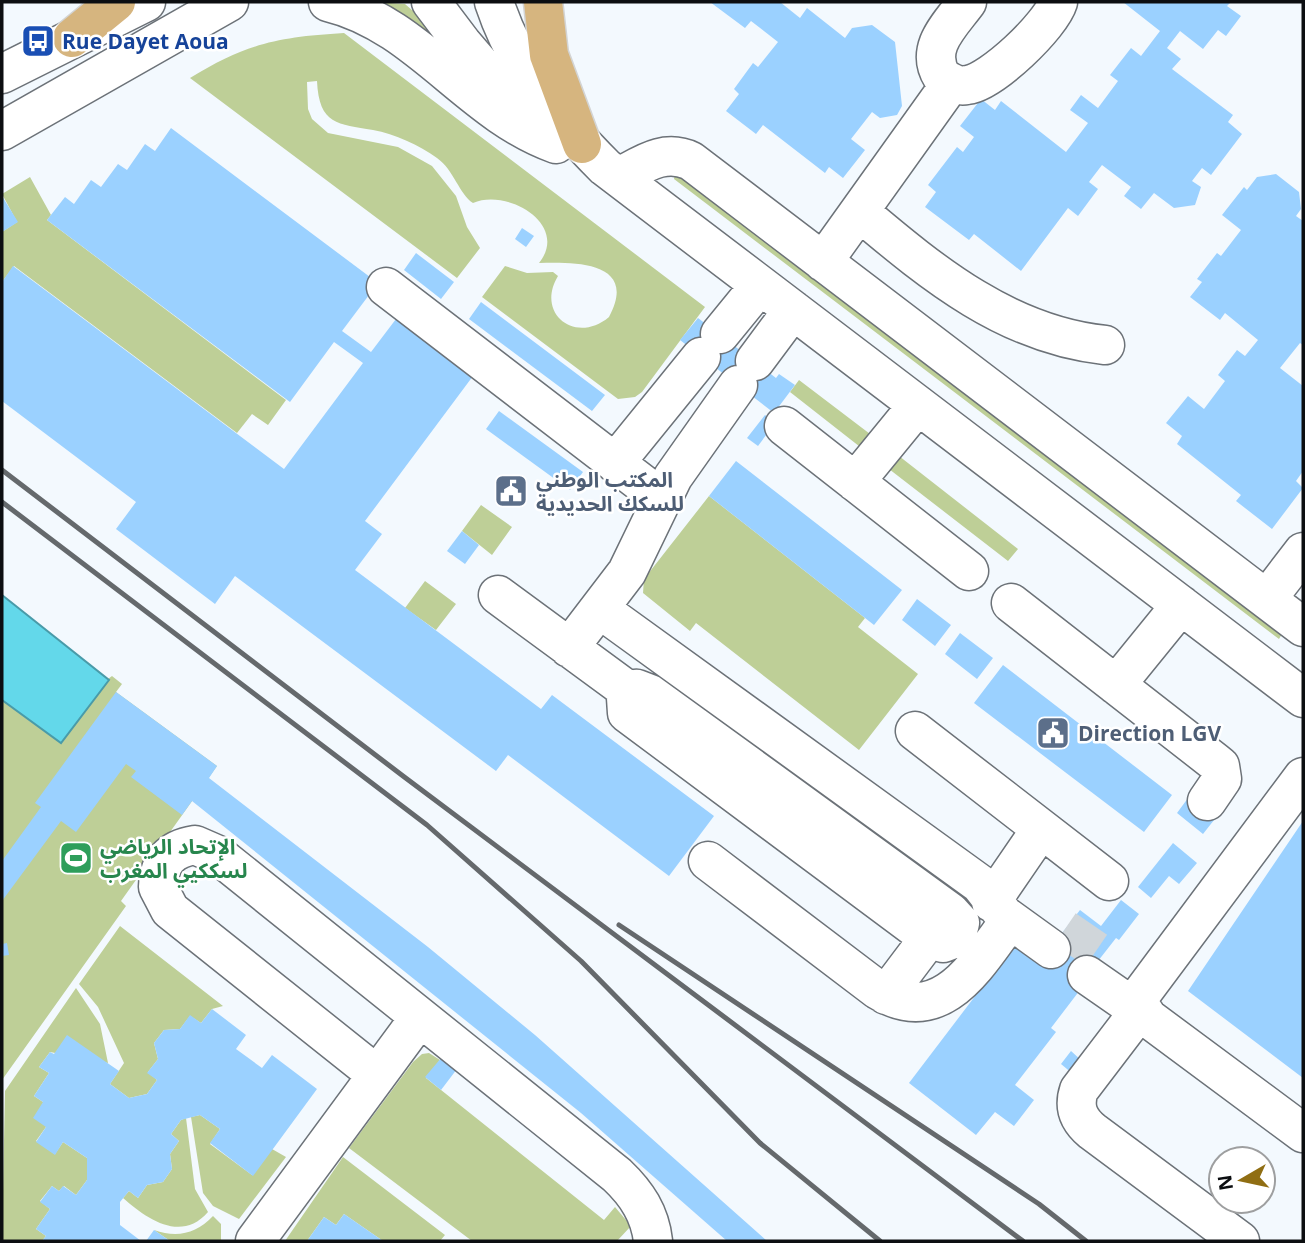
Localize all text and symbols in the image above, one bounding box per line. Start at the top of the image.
bus stop icon: Rue Dayet Aoua [19,22,57,60]
place label: Rue Dayet Aoua [62,27,229,55]
place label: المكتب الوطني للسكك الحديدية [536,465,684,517]
public building icon: المكتب الوطني للسكك الحديدية [492,472,530,510]
public building icon: Direction LGV [1034,714,1072,752]
place label: Direction LGV [1078,719,1222,747]
place label: الإتحاد الرياضي لسككيي المغرب [100,832,247,888]
sports icon: الإتحاد الرياضي لسككيي المغرب [57,839,95,877]
north arrow [1207,1145,1277,1215]
text: N [1211,1173,1239,1192]

